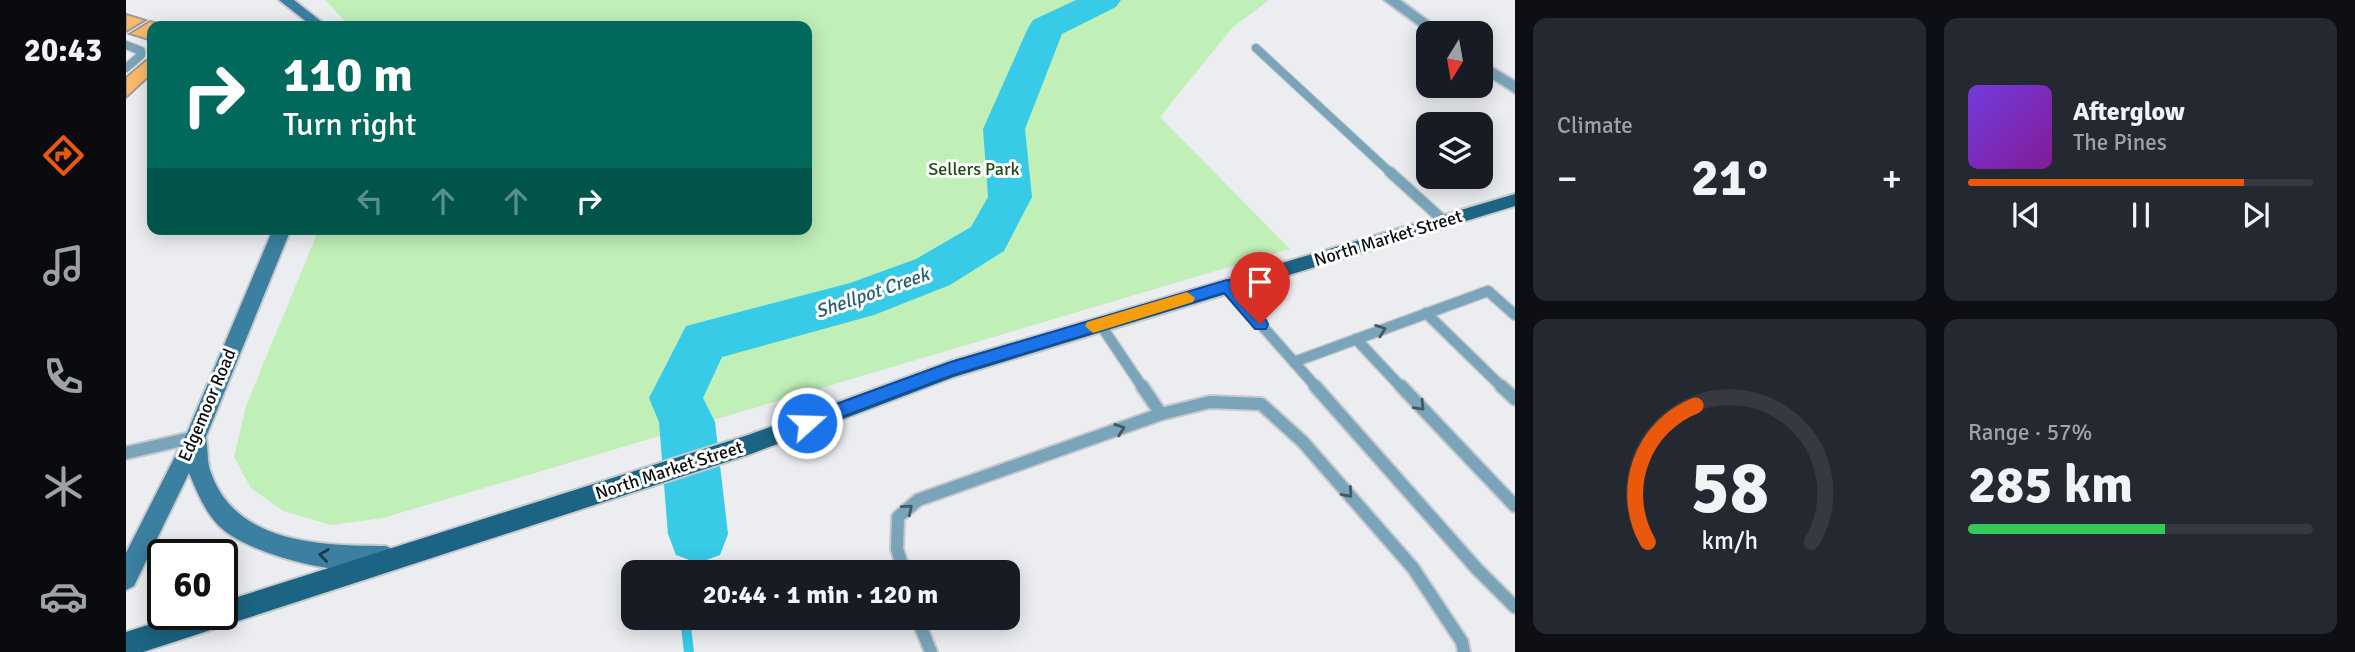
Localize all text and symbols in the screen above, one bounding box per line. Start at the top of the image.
north arrow [1416,21,1493,98]
map controls [1416,21,1493,189]
text: 20:43 [24,31,102,70]
text: 110 m [283,45,413,105]
icon: right [168,49,259,140]
text: Afterglow [2073,96,2185,128]
text: Turn right [283,105,416,144]
text: Climate [1557,111,1633,140]
button: layers [1416,112,1493,189]
text: The Pines [2073,128,2167,157]
icon: directions [39,131,88,180]
text: 21° [1691,146,1768,210]
text: − [1557,155,1578,202]
text: + [1881,155,1902,202]
park label: Sellers Park [928,158,1020,180]
icon: left [351,182,389,220]
icon: ahead [424,182,462,220]
icon: ahead [497,182,535,220]
icon: right [570,182,608,220]
icon: previous [2007,196,2045,234]
icon: pause [2122,196,2160,234]
icon: next [2237,196,2275,234]
street label: North Market Street [1311,205,1465,271]
icon: music [39,241,88,290]
pin [1230,252,1290,324]
water label: Shellpot Creek [812,262,934,324]
icon: arrive [1241,263,1279,301]
one-way arrow [1374,324,1386,338]
street label: Edgemoor Road [173,345,241,465]
icon: phone [39,352,88,401]
position arrow [770,386,844,460]
one-way arrow [1411,398,1424,411]
text: Range · 57% [1968,418,2092,447]
one-way arrow [1113,423,1125,437]
street label: North Market Street [592,436,746,504]
text: 58 [1690,445,1769,534]
text: 285 km [1968,453,2133,517]
icon: climate [39,462,88,511]
one-way arrow [1340,485,1352,498]
one-way arrow [899,505,912,517]
text: km/h [1701,525,1758,556]
speed limit sign: 60 [147,539,238,630]
one-way arrow [318,548,330,563]
icon: car [39,572,88,621]
text: 20:44 · 1 min · 120 m [703,579,938,611]

